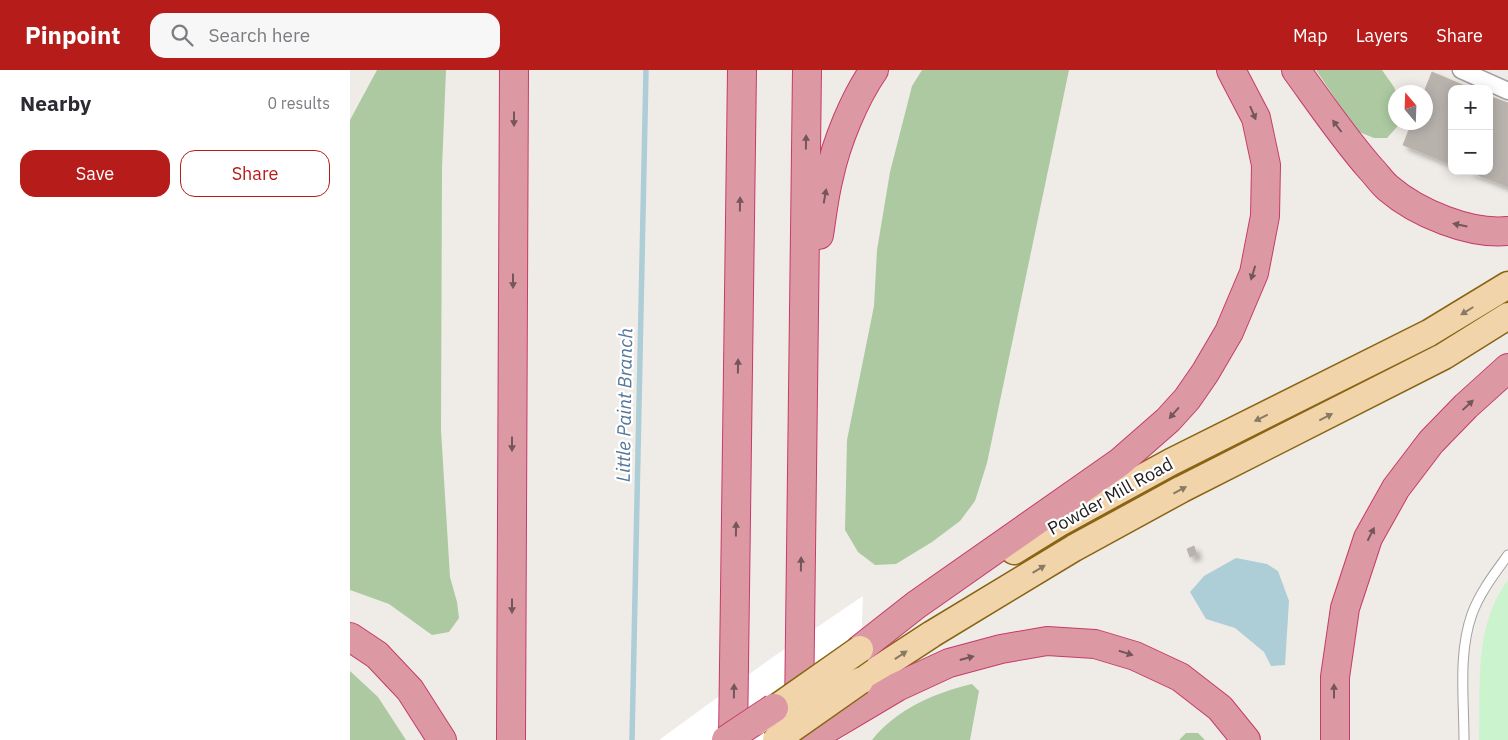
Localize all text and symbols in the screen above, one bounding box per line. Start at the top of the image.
search box [150,13,500,58]
text: Pinpoint [25,19,120,51]
icon: search [168,21,196,49]
text: Search here [208,23,310,47]
text: Map [1293,24,1328,47]
text: Layers [1356,24,1408,47]
text: Share [1436,24,1483,47]
north arrow [1388,85,1433,130]
map controls [1448,85,1493,175]
button: + [1448,85,1493,130]
text: Nearby [20,89,91,117]
text: 0 results [267,93,330,113]
one-way arrow [1250,106,1258,120]
one-way arrow [509,111,517,127]
one-way arrow [1332,119,1342,132]
button: − [1448,130,1493,175]
one-way arrow [802,134,810,150]
button: Save [20,150,170,197]
button: Share [180,150,330,197]
one-way arrow [822,188,830,204]
one-way arrow [736,196,744,212]
one-way arrow [1452,221,1468,229]
one-way arrow [1249,265,1257,280]
one-way arrow [509,273,517,289]
one-way arrow [1460,306,1473,315]
water label: Little Paint Branch [611,328,637,482]
one-way arrow [734,358,742,374]
one-way arrow [1461,399,1473,411]
one-way arrow [1168,407,1180,419]
one-way arrow [1318,412,1333,421]
one-way arrow [1253,414,1268,422]
one-way arrow [508,436,516,452]
street label: Powder Mill Road [1043,452,1177,540]
one-way arrow [1173,486,1188,494]
one-way arrow [732,521,740,537]
one-way arrow [1367,527,1375,541]
one-way arrow [797,556,805,572]
one-way arrow [1032,565,1045,574]
one-way arrow [508,598,516,614]
one-way arrow [894,650,907,659]
one-way arrow [1119,650,1134,658]
one-way arrow [959,654,974,662]
one-way arrow [730,683,738,699]
one-way arrow [1331,683,1339,699]

